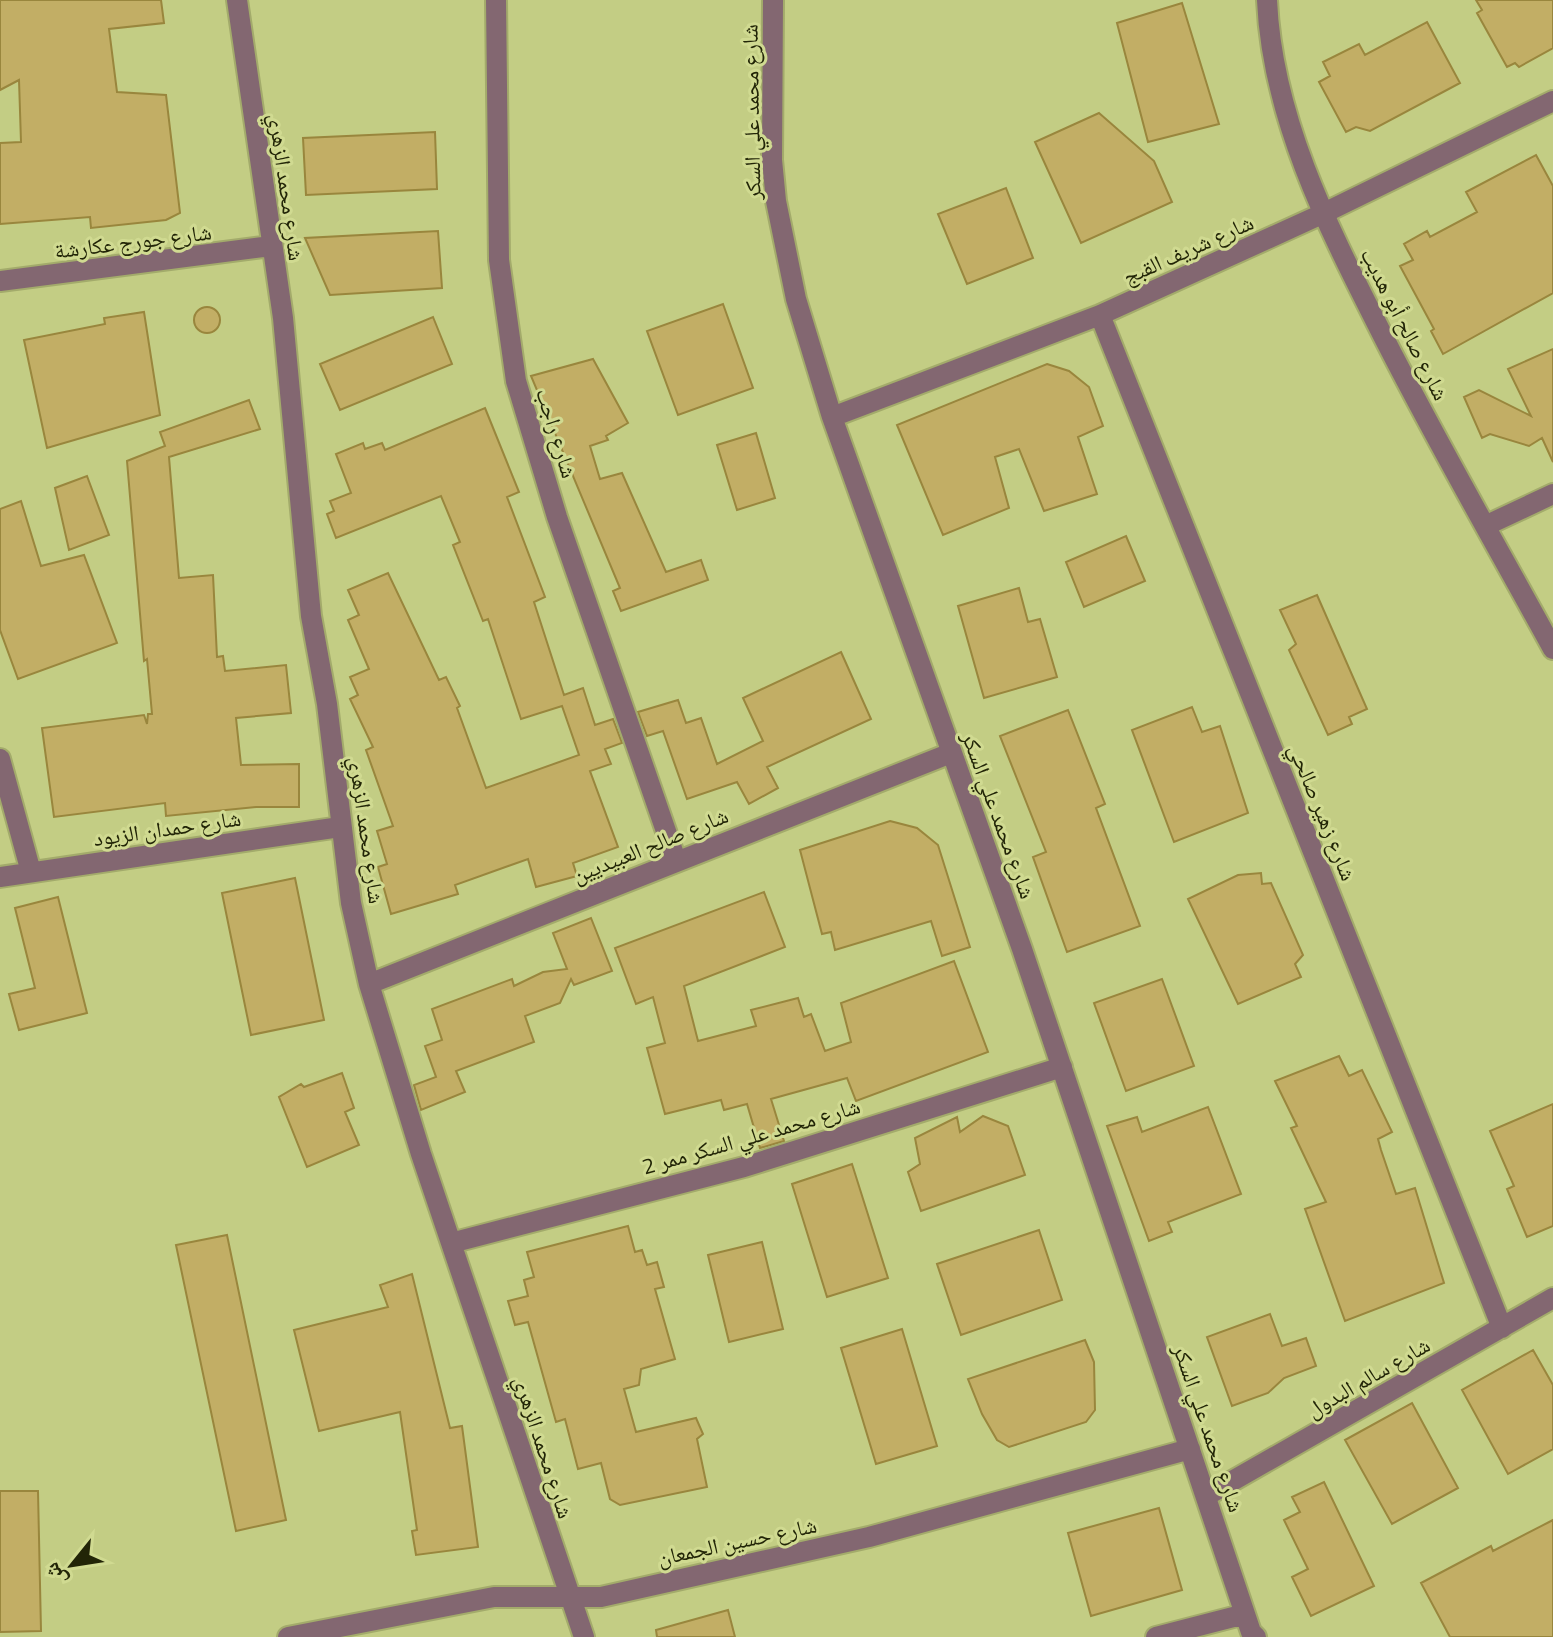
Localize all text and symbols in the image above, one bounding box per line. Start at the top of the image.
street label: شارع محمد علي السكر [732,24,770,201]
street label: شارع محمد الزهري [259,111,314,263]
street label: شارع شريف القبج [1117,205,1259,293]
street label: شارع جورج عكارشة [53,215,213,267]
street label: شارع صالح أبو هديب [1352,242,1458,406]
street label: شارع راجب [527,384,587,482]
street label: شارع محمد علي السكر [952,726,1045,904]
street label: شارع زهير صالحي [1279,738,1366,886]
street label: شارع محمد الزهري [339,754,394,906]
street label: شارع صالح العبيديين [567,798,733,892]
street label: شارع حمدان الزيود [91,801,243,855]
street label: شارع محمد علي السكر ممر 2 [638,1089,864,1184]
street label: شارع سالم البدول [1300,1328,1436,1426]
street label: شارع محمد علي السكر [1163,1338,1254,1517]
street label: شارع محمد الزهري [504,1371,583,1523]
street label: شارع حسين الجمعان [654,1508,820,1574]
north arrow [32,1525,112,1605]
text: ش [34,1556,75,1594]

